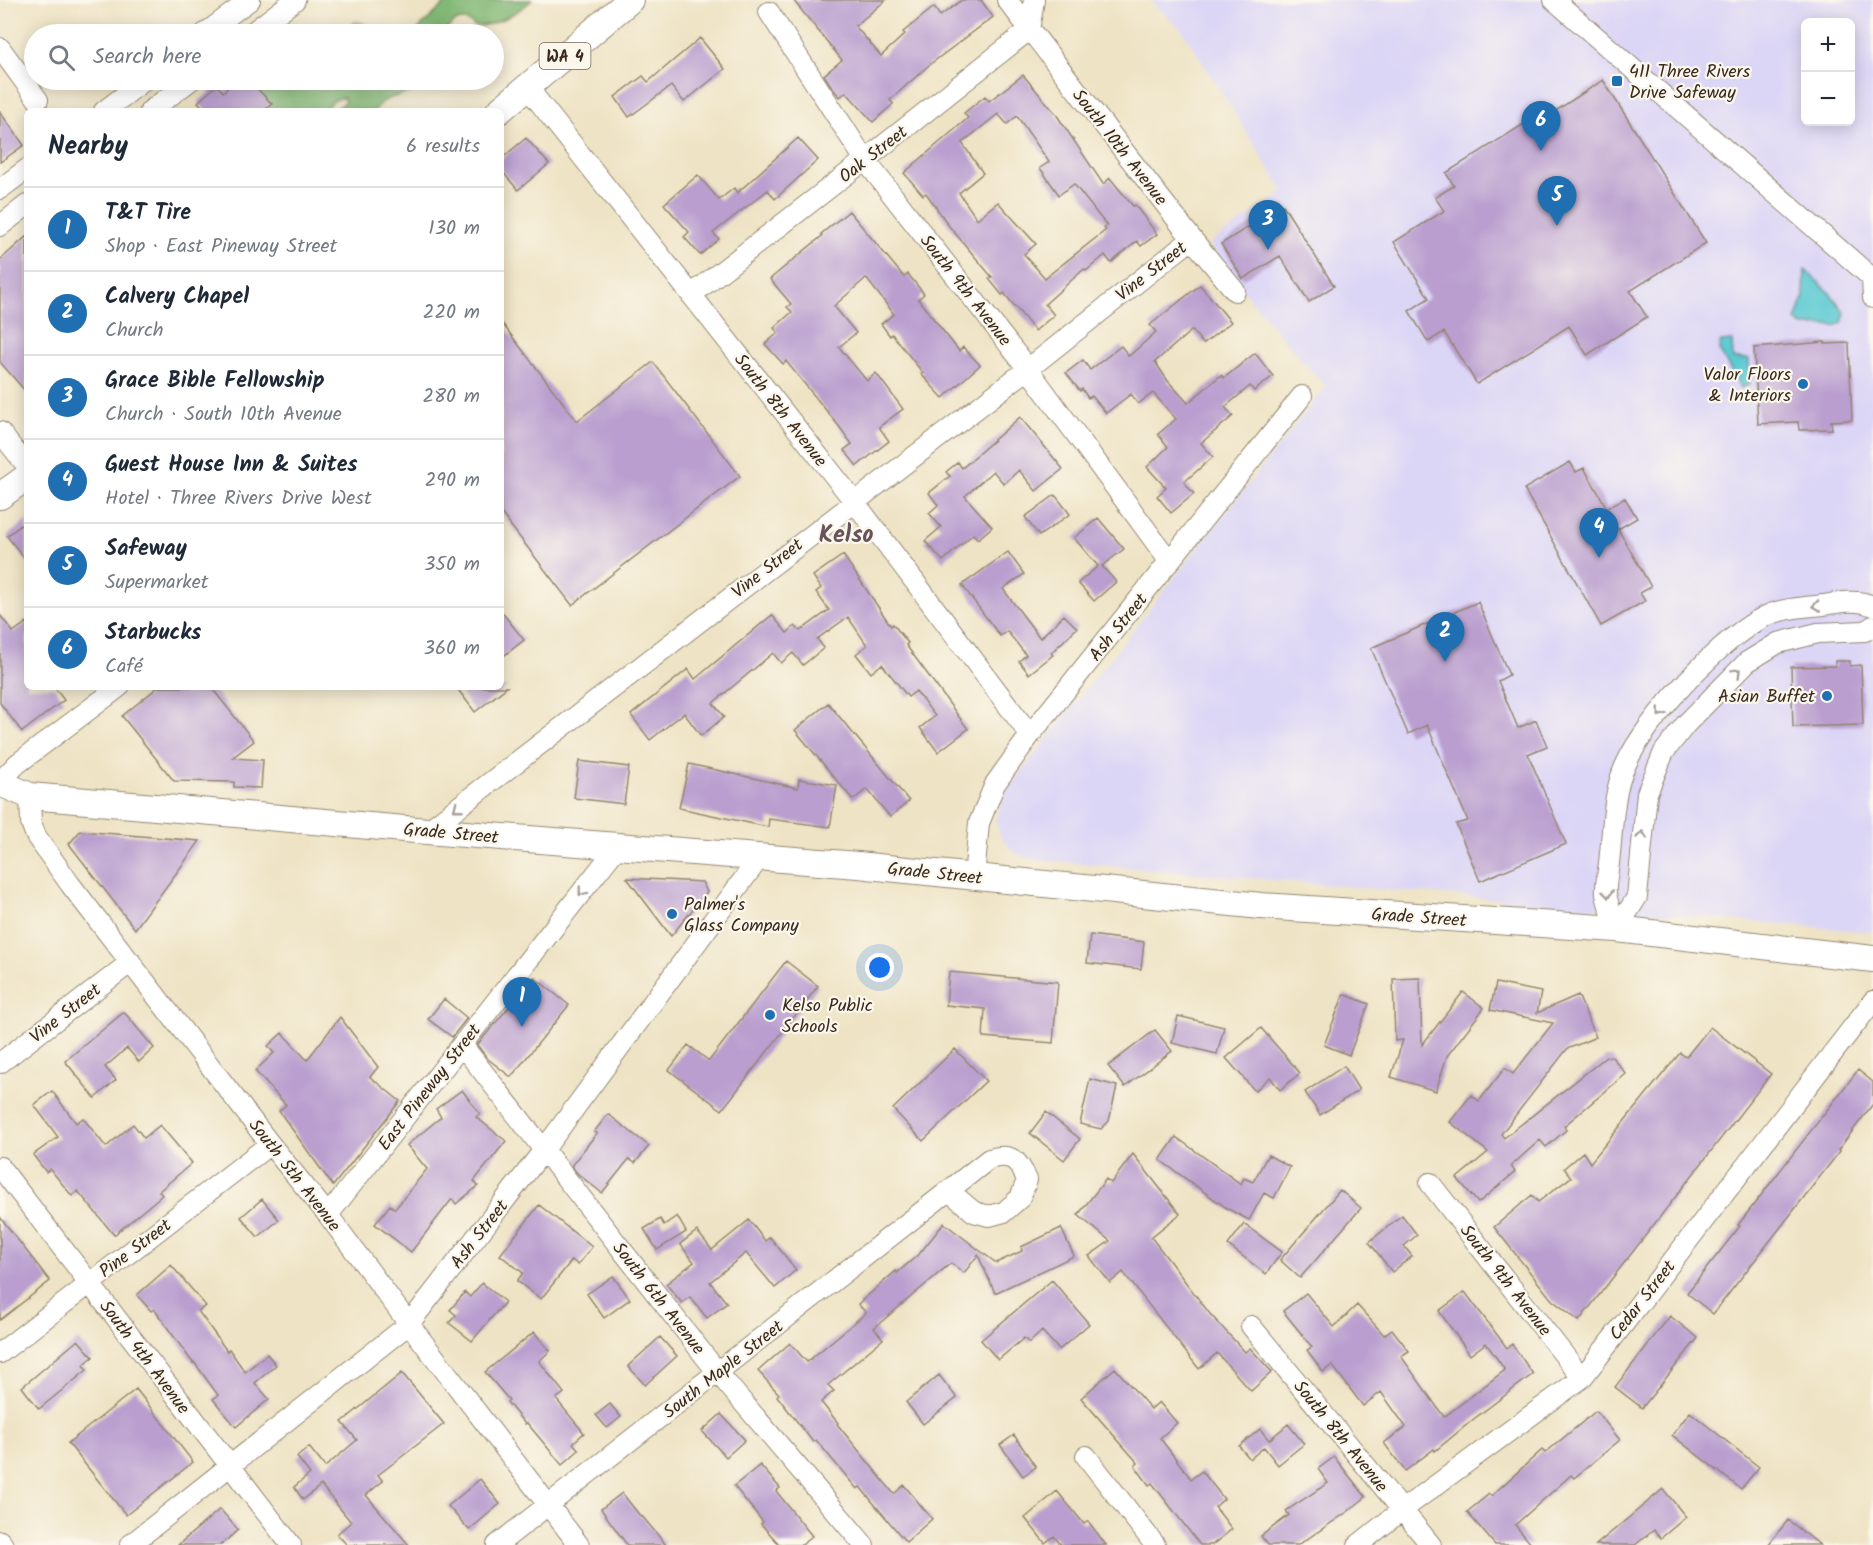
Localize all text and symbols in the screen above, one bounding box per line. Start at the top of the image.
map controls [1801,18,1855,126]
button: + [1801,18,1855,72]
search box [24,24,504,90]
text: Search here [93,40,201,75]
icon: search [45,41,78,74]
road number: WA 4 [540,43,590,69]
place label: 411 Three Rivers Drive Safeway [1629,58,1751,108]
button: − [1801,72,1855,126]
marker: 411 Three Rivers Drive Safeway [1610,74,1624,88]
street label: South 10th Avenue [1064,83,1174,213]
pin: 6 [1522,102,1560,151]
street label: Oak Street [833,118,915,191]
text: Nearby [48,126,128,168]
text: 6 results [406,131,480,163]
pin: 5 [1538,176,1576,226]
text: T&T Tire [105,196,191,231]
pin: 3 [1248,200,1288,250]
text: 1 [64,213,71,245]
text: 130 m [428,213,480,245]
street label: South 9th Avenue [912,228,1018,353]
text: Shop · East Pineway Street [105,231,337,263]
street label: Vine Street [1110,234,1195,310]
text: Calvery Chapel [105,280,249,315]
text: 2 [62,297,73,329]
text: 220 m [423,297,480,329]
text: Church [105,315,164,347]
street label: South 8th Avenue [726,348,834,474]
place label: Valor Floors & Interiors [1703,361,1791,411]
text: Grace Bible Fellowship [105,364,325,399]
marker: Valor Floors & Interiors [1796,377,1810,391]
text: 3 [62,381,73,413]
text: 280 m [422,381,480,413]
text: Church · South 10th Avenue [105,399,342,431]
text: Guest House Inn & Suites [105,448,358,483]
text: 4 [62,465,73,497]
text: 290 m [425,465,480,497]
text: Hotel · Three Rivers Drive West [105,483,372,515]
pin: 4 [1580,508,1618,558]
district label: Kelso [819,516,873,555]
street label: Vine Street [726,531,811,607]
text: Safeway [105,532,187,567]
text: 5 [62,549,73,581]
text: 350 m [424,549,480,581]
text: Supermarket [105,567,208,599]
street label: Ash Street [1082,586,1157,669]
one-way arrow [1811,599,1820,611]
pin: 2 [1426,612,1464,662]
text: Starbucks [105,616,201,651]
text: 6 [62,633,73,665]
text: 360 m [424,633,480,665]
text: Café [105,651,143,683]
one-way arrow [1730,668,1741,679]
place label: Asian Buffet [1718,683,1816,712]
marker: Asian Buffet [1820,689,1834,703]
one-way arrow [1657,706,1668,717]
one-way arrow [453,800,464,811]
street label: Grade Street [402,816,501,853]
one-way arrow [1635,830,1648,839]
street label: Grade Street [886,855,985,894]
one-way arrow [578,885,589,896]
one-way arrow [1601,890,1614,899]
place label: Palmer's Glass Company [684,891,799,941]
street label: Grade Street [1370,901,1468,936]
marker: Palmer's Glass Company [665,907,679,921]
your location [865,953,894,982]
street label: Vine Street [24,976,109,1052]
pin: 1 [502,978,542,1027]
place label: Kelso Public Schools [782,992,873,1042]
marker: Kelso Public Schools [763,1008,777,1022]
street label: East Pineway Street [371,1017,490,1158]
street label: South 5th Avenue [240,1113,347,1239]
street label: Ash Street [444,1193,517,1276]
street label: Pine Street [93,1212,179,1286]
street label: South 9th Avenue [1452,1218,1558,1343]
street label: South 6th Avenue [604,1236,711,1362]
street label: Cedar Street [1602,1254,1685,1347]
street label: South 4th Avenue [91,1294,197,1421]
street label: South Maple Street [657,1313,792,1427]
street label: South 8th Avenue [1285,1374,1394,1500]

